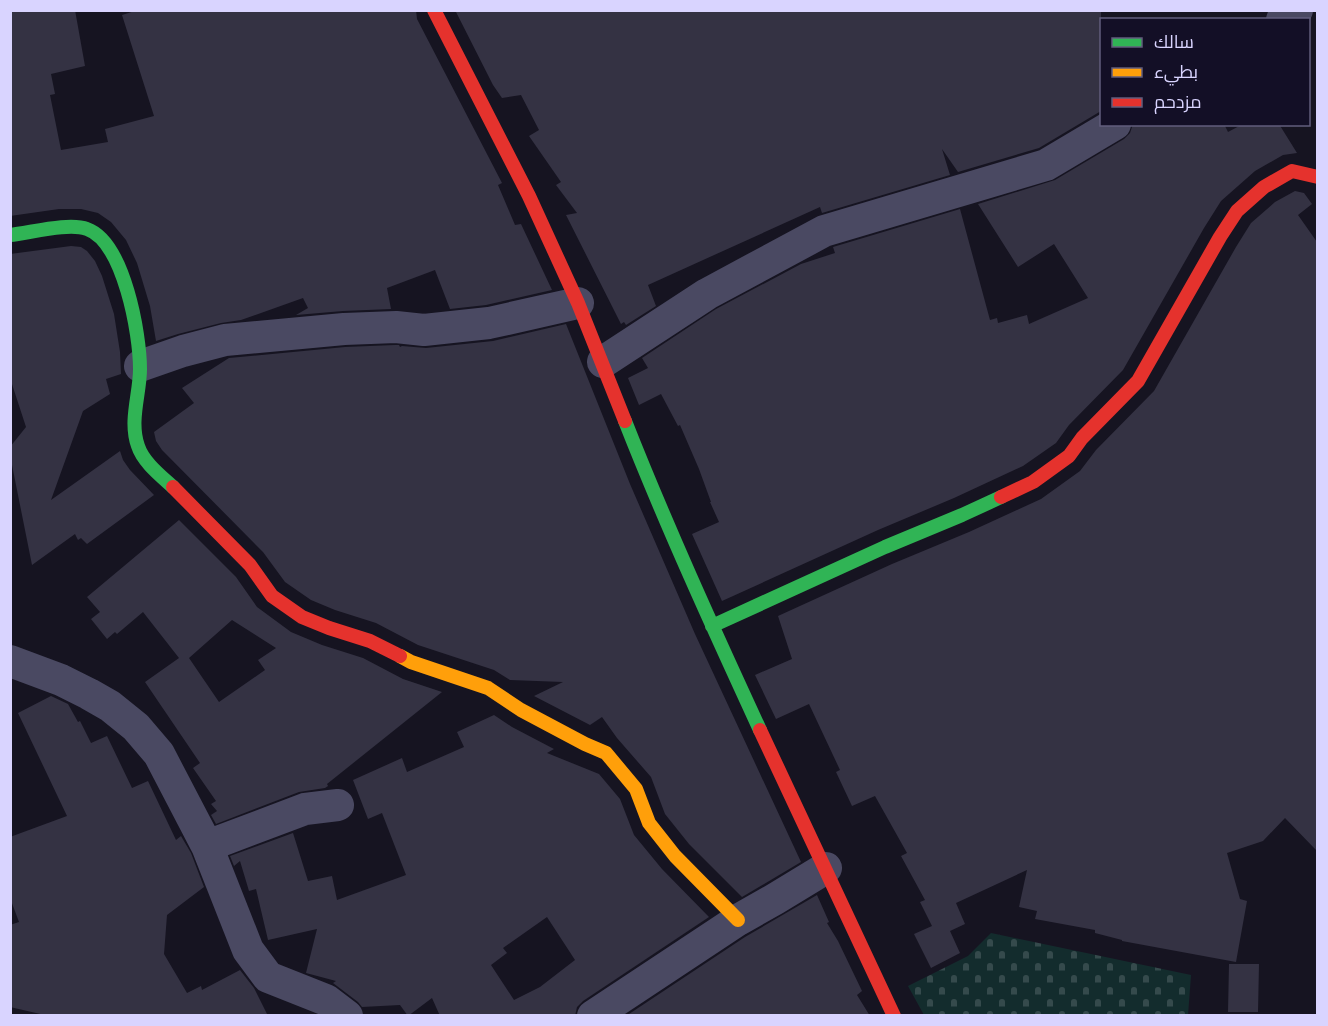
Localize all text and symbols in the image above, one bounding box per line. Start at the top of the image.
legend [1100,18,1310,126]
text: سالك [1154,29,1194,54]
text: بطيء [1154,59,1198,86]
text: مزدحم [1154,89,1202,114]

